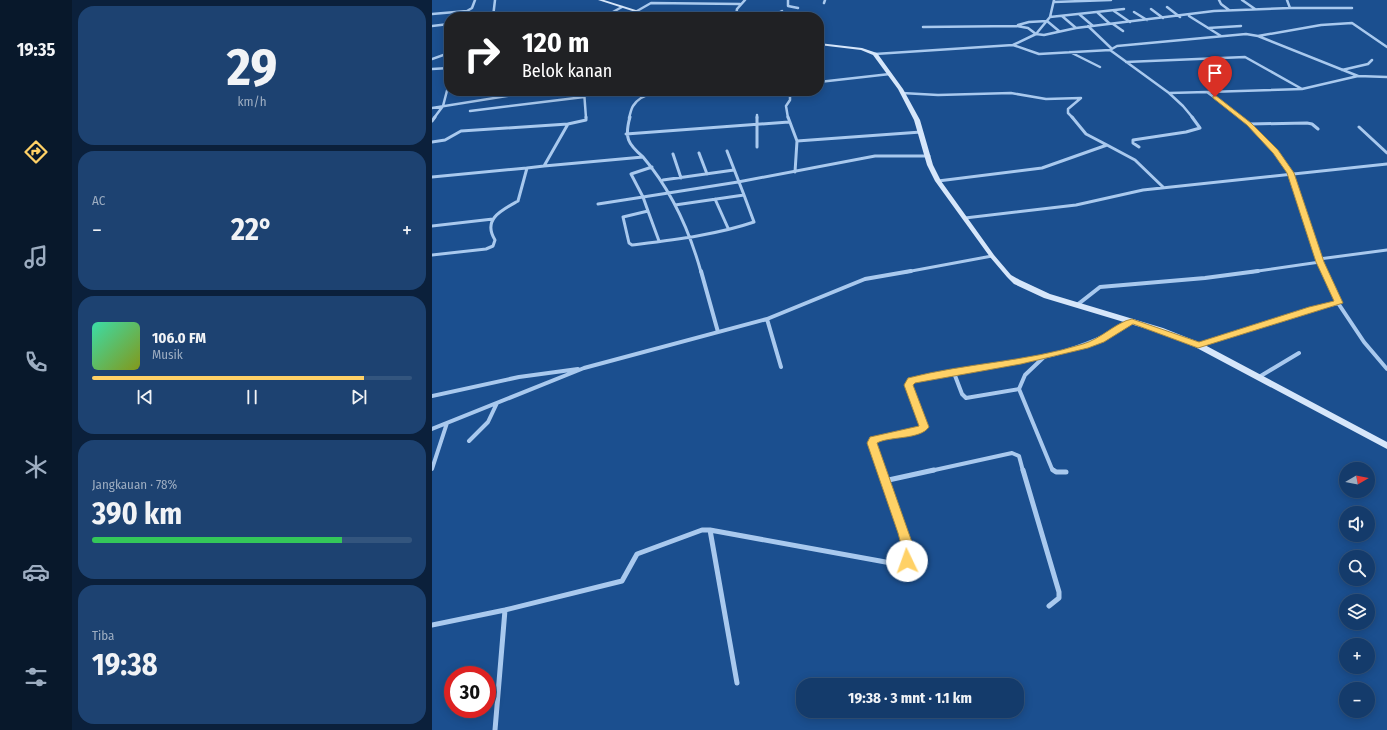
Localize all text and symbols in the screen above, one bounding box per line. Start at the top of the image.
text: 120 m [522,26,589,59]
icon: right [456,28,508,80]
text: 29 [227,36,277,99]
text: 19:35 [17,39,55,61]
pin [1198,56,1232,97]
text: Belok kanan [522,60,612,82]
icon: arrive [1204,62,1226,84]
text: km/h [238,94,267,109]
icon: directions [22,138,50,166]
text: AC [92,193,105,208]
text: 22° [231,212,273,248]
text: − [92,217,102,244]
text: + [402,217,412,244]
icon: music [22,243,50,271]
text: 106.0 FM [152,329,206,347]
text: Musik [152,347,183,362]
icon: phone [22,348,50,376]
icon: previous [134,386,156,408]
icon: pause [241,386,263,408]
icon: next [348,386,370,408]
icon: climate [22,453,50,481]
north arrow [1339,462,1375,498]
map controls [1339,462,1375,718]
text: Jangkauan · 78% [92,477,177,492]
text: 390 km [92,496,182,532]
button: sound [1339,506,1375,542]
position arrow [886,540,928,582]
button: search [1339,550,1375,586]
icon: car [22,558,50,586]
button: layers [1339,594,1375,630]
text: Tiba [92,628,114,643]
button: + [1339,638,1375,674]
text: 19:38 [92,647,158,683]
icon: filters [22,663,50,691]
speed limit sign: 30 [444,666,496,718]
button: − [1339,682,1375,718]
text: 19:38 · 3 mnt · 1.1 km [848,689,972,707]

